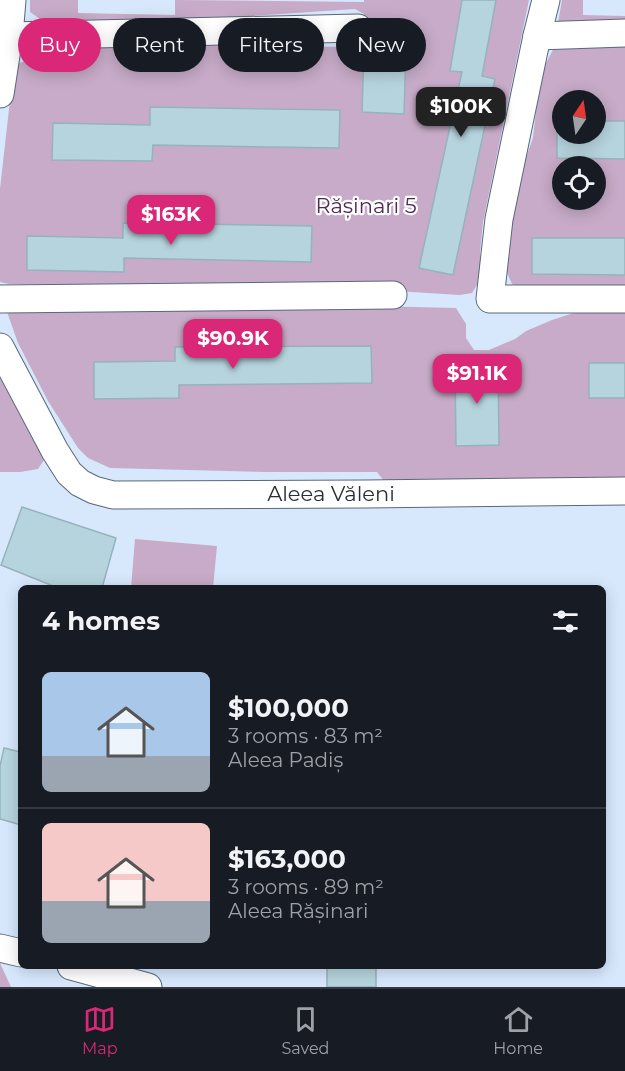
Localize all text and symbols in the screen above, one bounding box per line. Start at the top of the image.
chip: Buy [18,18,101,72]
chip: Rent [113,18,206,72]
chip: Filters [218,18,324,72]
chip: New [336,18,426,72]
pin: $100K [419,87,503,138]
north arrow [552,90,606,144]
map controls [552,90,606,210]
text: $100K [430,94,492,118]
button: locate [552,156,606,210]
park label: Rășinari 5 [315,193,417,219]
pin: $163K [129,195,213,246]
text: $163K [141,202,201,226]
pin: $90.9K [184,319,282,370]
text: $90.9K [197,326,269,350]
pin: $91.1K [428,354,526,405]
text: $91.1K [447,361,507,385]
street label: Aleea Văleni [267,481,395,506]
text: 4 homes [42,605,160,637]
icon: filters [549,605,582,638]
text: $100,000 [228,692,349,724]
icon: home [90,696,162,768]
text: 3 rooms · 83 m² [228,724,383,748]
text: Aleea Padiș [228,748,343,772]
text: $163,000 [228,843,346,875]
icon: home [90,847,162,919]
text: 3 rooms · 89 m² [228,875,384,899]
text: Aleea Rășinari [228,899,369,923]
tab: Map [82,1003,118,1058]
tab: Saved [281,1003,329,1058]
tab: Home [493,1003,543,1058]

